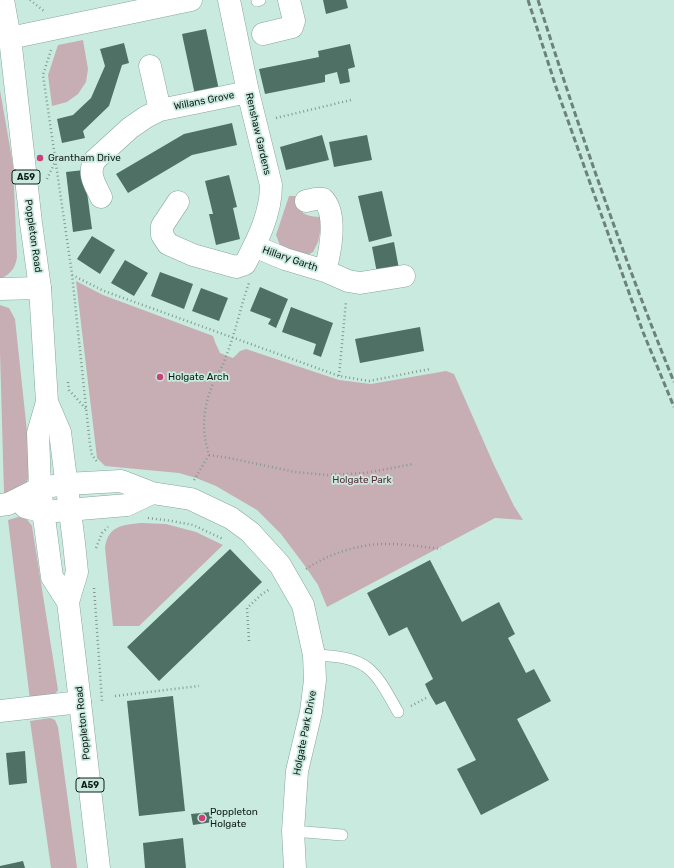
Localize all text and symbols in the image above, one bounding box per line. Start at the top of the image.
street label: Willans Grove [173,89,235,113]
street label: Renshaw Gardens [243,92,273,176]
place label: Grantham Drive [48,152,121,164]
marker: Grantham Drive [35,153,45,163]
road number: A59 [12,170,40,184]
street label: Poppleton Road [22,199,44,273]
street label: Hillary Garth [261,244,319,274]
place label: Holgate Arch [168,371,229,383]
marker: Holgate Arch [155,372,165,382]
park label: Holgate Park [332,474,392,486]
street label: Poppleton Road [73,686,93,760]
street label: Holgate Park Drive [291,690,319,776]
road number: A59 [76,778,104,792]
place label: Poppleton Holgate [210,806,258,830]
marker: Poppleton Holgate [197,813,207,823]

